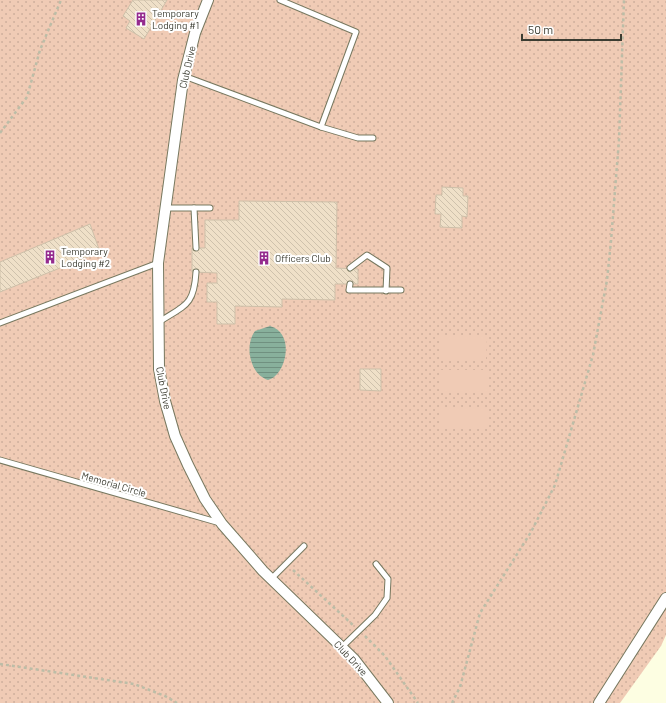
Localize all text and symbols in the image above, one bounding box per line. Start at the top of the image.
place label: Temporary Lodging #1 [152,7,199,31]
building icon: Temporary Lodging #1 [133,11,149,27]
scale bar [522,16,621,42]
text: 50 m [528,22,553,36]
street label: Club Drive [176,44,198,90]
place label: Temporary Lodging #2 [61,245,110,269]
building icon: Temporary Lodging #2 [42,249,58,265]
building icon: Officers Club [256,250,272,266]
place label: Officers Club [275,252,331,264]
street label: Club Drive [154,366,174,410]
street label: Memorial Circle [80,469,148,499]
street label: Club Drive [332,638,370,678]

